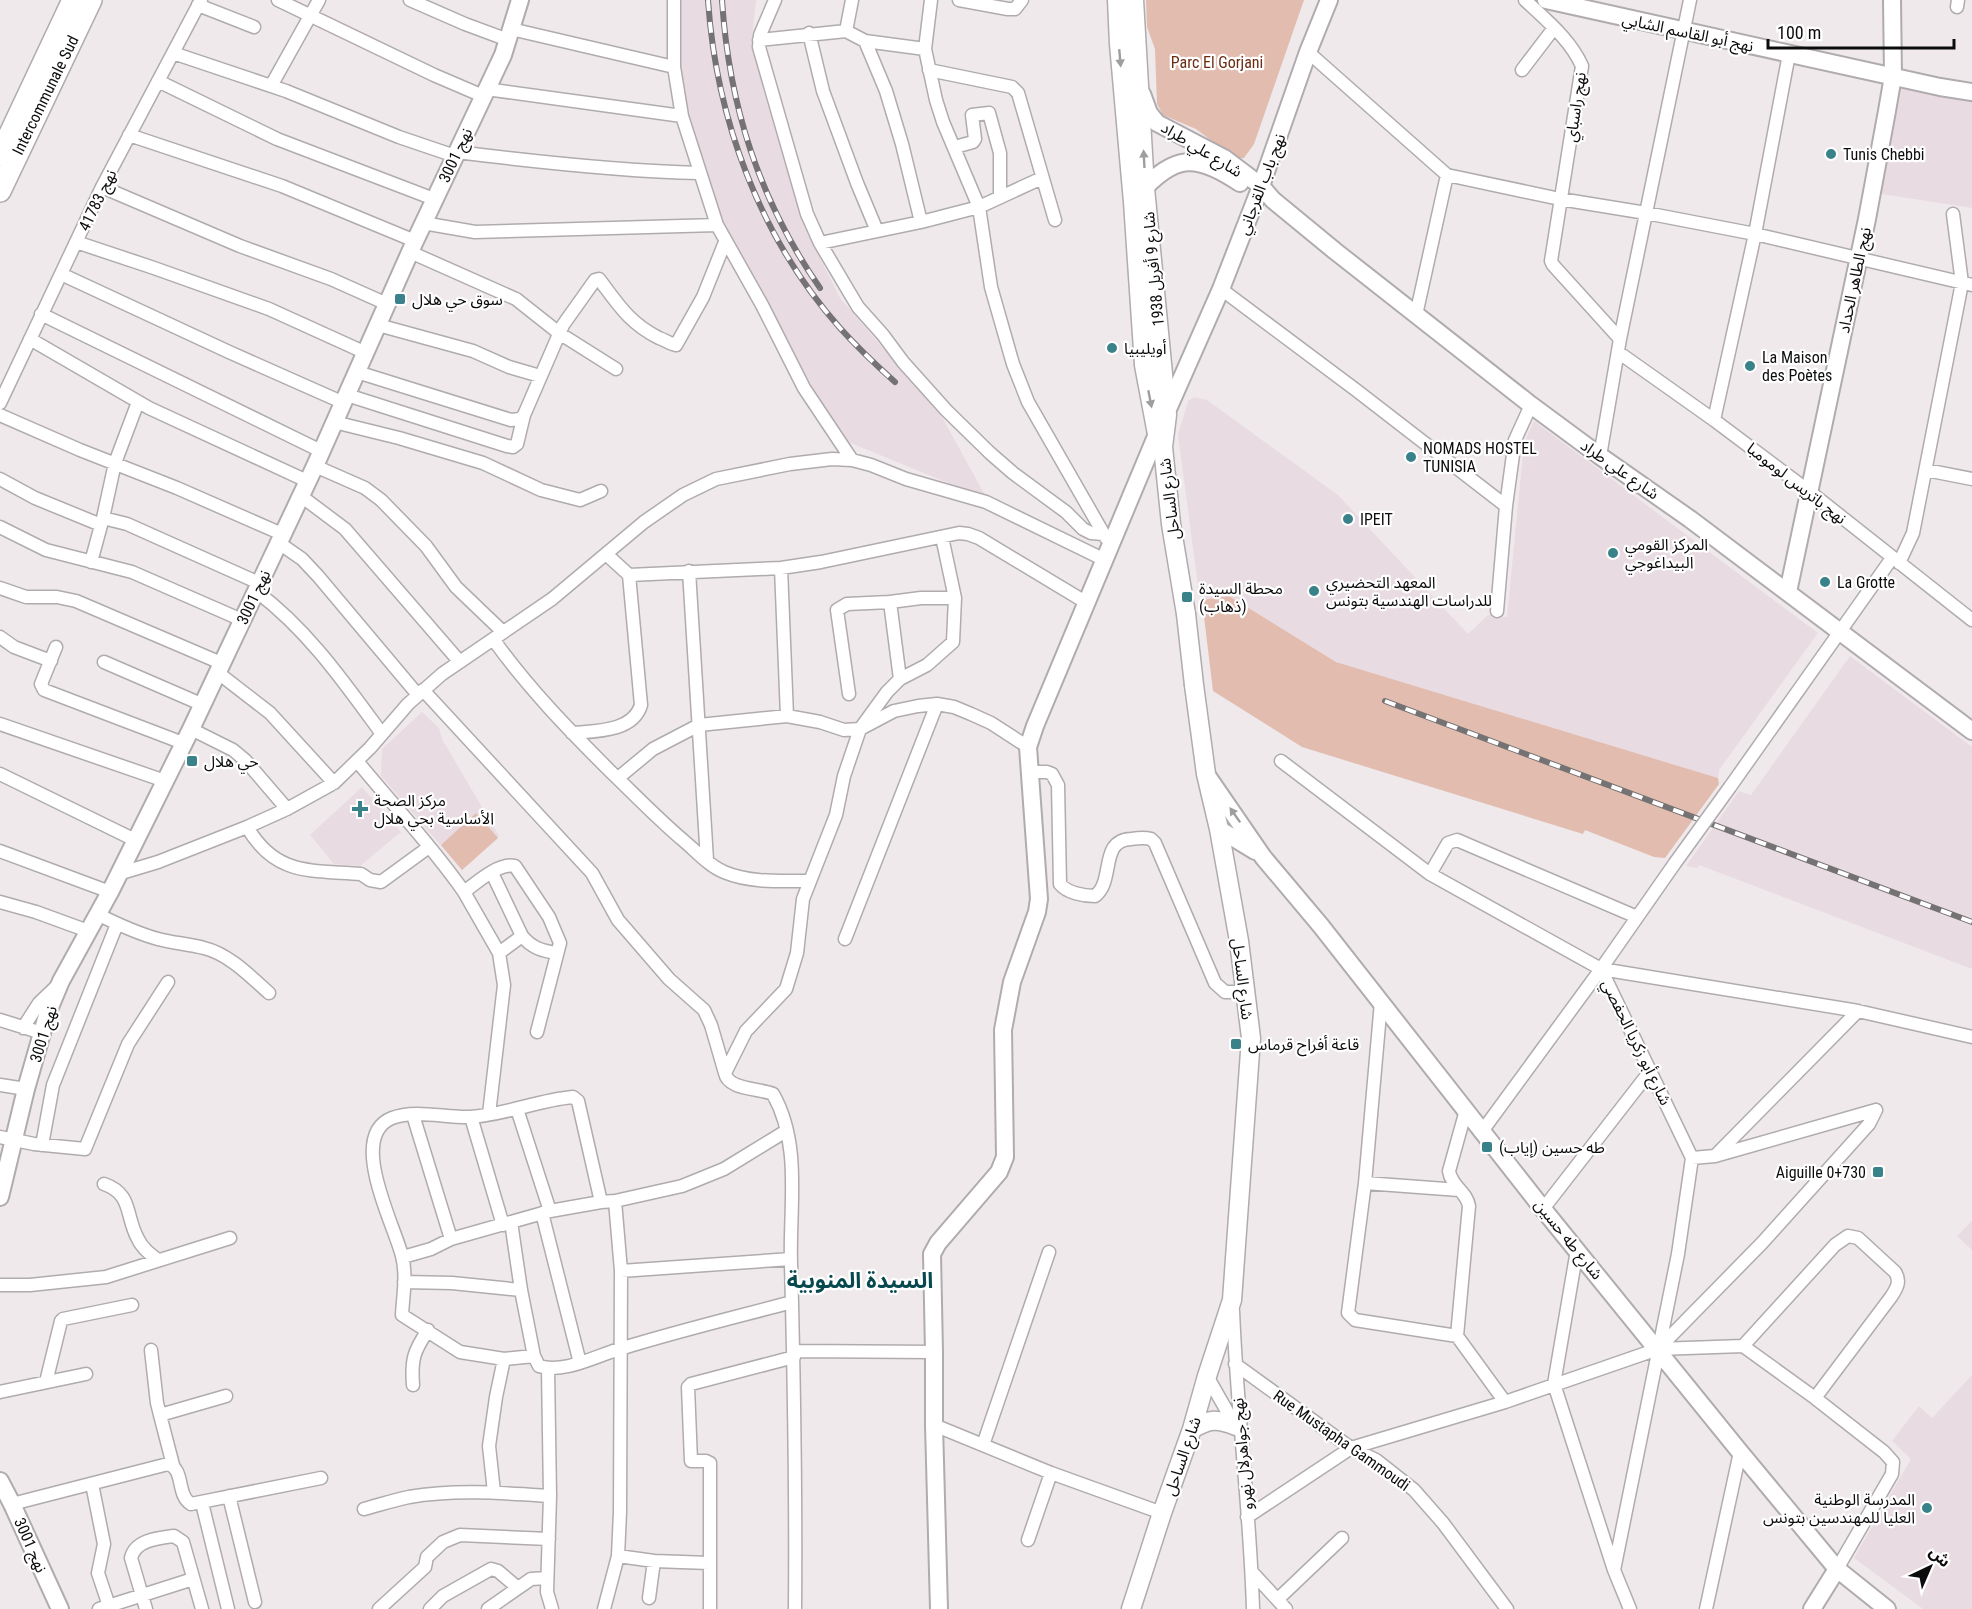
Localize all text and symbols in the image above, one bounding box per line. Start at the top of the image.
street label: نهج أبو القاسم الشابي [1620,9,1755,59]
scale bar [1768,12,1954,50]
text: 100 m [1777,22,1821,43]
street label: Intercommunale Sud [8,33,83,158]
one-way arrow [1115,49,1125,68]
park label: Parc El Gorjani [1171,53,1263,72]
street label: نهج راسباي [1561,71,1593,144]
street label: شارع علي طراد [1156,118,1246,184]
street label: نهج 3001 [435,125,479,187]
street label: نهج باب القرجاني [1233,131,1292,238]
place label: Tunis Chebbi [1843,145,1924,164]
marker: Tunis Chebbi [1824,147,1838,161]
one-way arrow [1139,149,1148,168]
street label: نهج 41783 [74,166,123,235]
street label: شارع 9 أفريل 1938 [1139,211,1171,327]
street label: نهج الطاهر الحداد [1834,225,1878,335]
place label: سوق حي هلال [412,290,503,312]
marker: سوق حي هلال [393,292,407,306]
place label: أويليبيا [1124,339,1167,358]
marker: أويليبيا [1105,341,1119,355]
place label: La Maison des Poètes [1762,348,1832,385]
marker: La Maison des Poètes [1743,359,1757,373]
one-way arrow [1146,390,1155,409]
street label: شارع علي طراد [1575,435,1663,506]
place label: NOMADS HOSTEL TUNISIA [1423,439,1537,476]
street label: نهج باتريس لومومبا [1741,439,1850,531]
marker: NOMADS HOSTEL TUNISIA [1404,450,1418,464]
street label: شارع الساحل [1155,457,1187,541]
place label: IPEIT [1360,510,1393,529]
marker: IPEIT [1341,512,1355,526]
place label: المركز القومي البيداغوجي [1625,535,1708,575]
marker: المركز القومي البيداغوجي [1606,546,1620,560]
street label: نهج 3001 [233,567,277,629]
place label: المعهد التحضيري للدراسات الهندسية بتونس [1326,573,1492,610]
place label: La Grotte [1837,573,1895,592]
marker: La Grotte [1818,575,1832,589]
place label: محطة السيدة (ذهاب) [1199,579,1283,616]
marker: المعهد التحضيري للدراسات الهندسية بتونس [1307,584,1321,598]
marker: محطة السيدة (ذهاب) [1180,590,1194,604]
place label: حي هلال [204,752,259,774]
marker: حي هلال [185,754,199,768]
place label: مركز الصحة الأساسية بحي هلال [374,791,494,831]
marker: مركز الصحة الأساسية بحي هلال [351,800,369,818]
one-way arrow [1229,808,1241,824]
street label: شارع الساحل [1225,937,1257,1021]
street label: شارع أبو زكريا الحفصي [1595,976,1675,1110]
street label: نهج 3001 [26,1004,64,1066]
place label: قاعة أفراح قرماس [1248,1035,1359,1057]
marker: قاعة أفراح قرماس [1229,1037,1243,1051]
place label: طه حسين (إياب) [1499,1138,1605,1158]
marker: طه حسين (إياب) [1480,1140,1494,1154]
place label: Aiguille 0+730 [1776,1163,1866,1182]
marker: Aiguille 0+730 [1871,1165,1885,1179]
street label: شارع طه حسين [1528,1195,1607,1285]
district label: السيدة المنوبية [787,1268,933,1293]
street label: Rue Mustapha Gammoudi [1270,1386,1414,1495]
street label: نهج جواهرلال نهرو [1228,1397,1260,1511]
street label: شارع الساحل [1160,1414,1208,1499]
place label: المدرسة الوطنية العليا للمهندسين بتونس [1763,1490,1915,1527]
marker: المدرسة الوطنية العليا للمهندسين بتونس [1920,1501,1934,1515]
street label: نهج 3001 [7,1515,51,1577]
north arrow [1900,1537,1960,1597]
text: ش [1926,1542,1955,1571]

